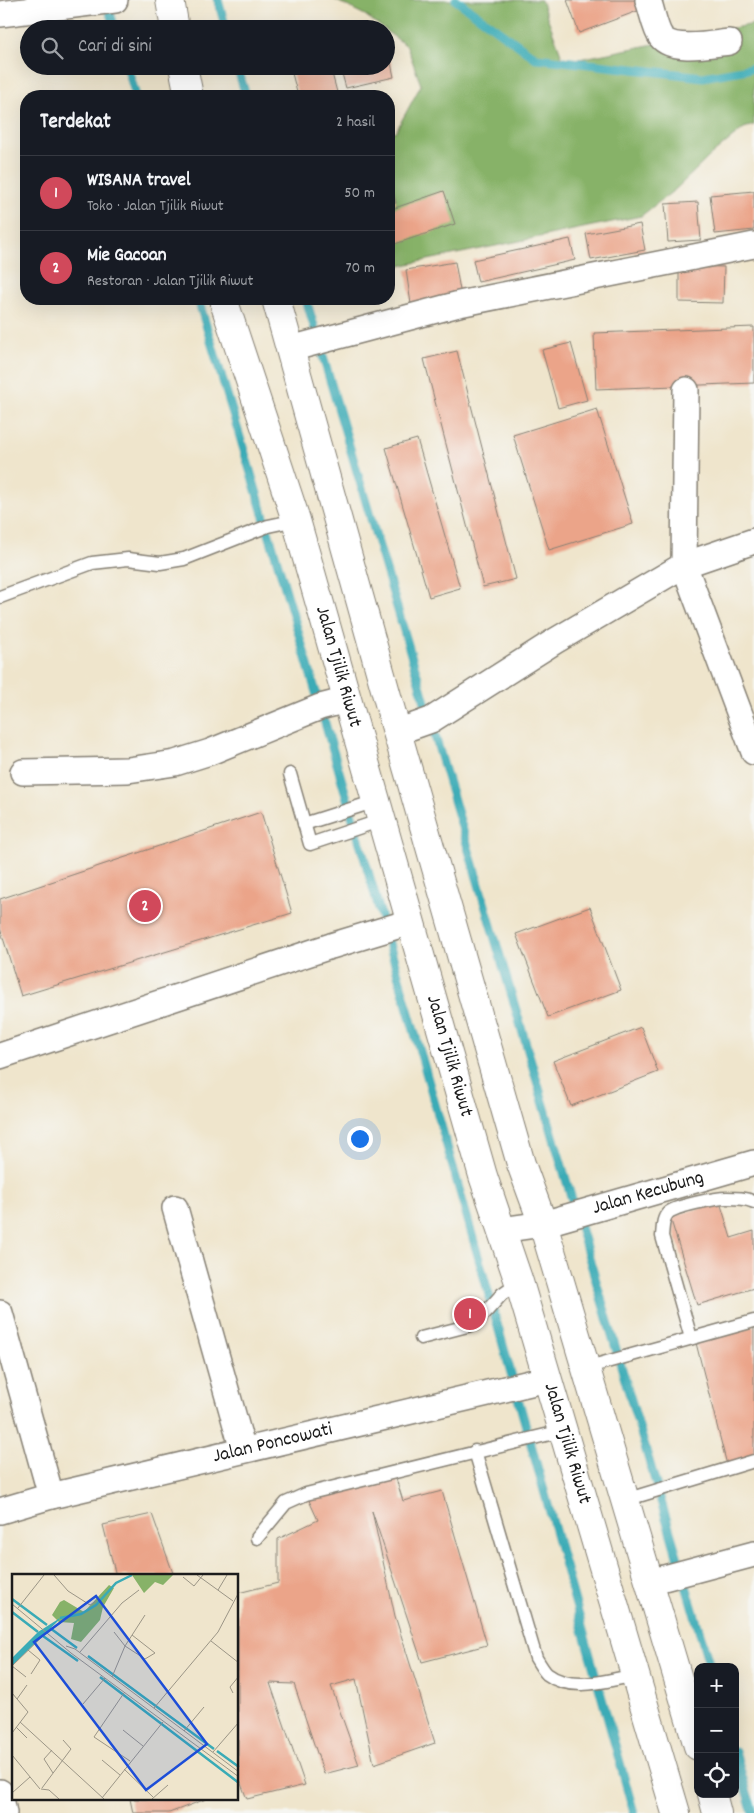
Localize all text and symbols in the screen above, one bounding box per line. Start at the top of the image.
search box [20,20,395,75]
icon: search [38,34,66,62]
text: Cari di sini [78,34,152,61]
text: Terdekat [40,108,111,138]
text: 2 hasil [336,111,375,134]
text: WISANA travel [87,168,190,195]
text: 1 [54,182,58,205]
text: 50 m [344,182,375,205]
text: Toko · Jalan Tjilik Riwut [87,195,224,218]
text: Mie Gacoan [87,243,167,270]
text: 2 [53,257,60,280]
text: 70 m [345,257,375,280]
text: Restoran · Jalan Tjilik Riwut [87,270,253,293]
street label: Jalan Tjilik Riwut [307,603,368,731]
pin: 2 [129,887,161,925]
street label: Jalan Tjilik Riwut [418,992,479,1120]
your location [347,1126,373,1152]
street label: Jalan Kecubung [589,1164,707,1223]
pin: 1 [454,1295,486,1333]
street label: Jalan Tjilik Riwut [536,1380,598,1508]
street label: Jalan Poncowati [210,1416,336,1471]
inset map [12,1574,239,1800]
map controls [694,1663,739,1798]
button: + [694,1663,739,1708]
button: − [694,1708,739,1753]
button: locate [694,1753,739,1798]

